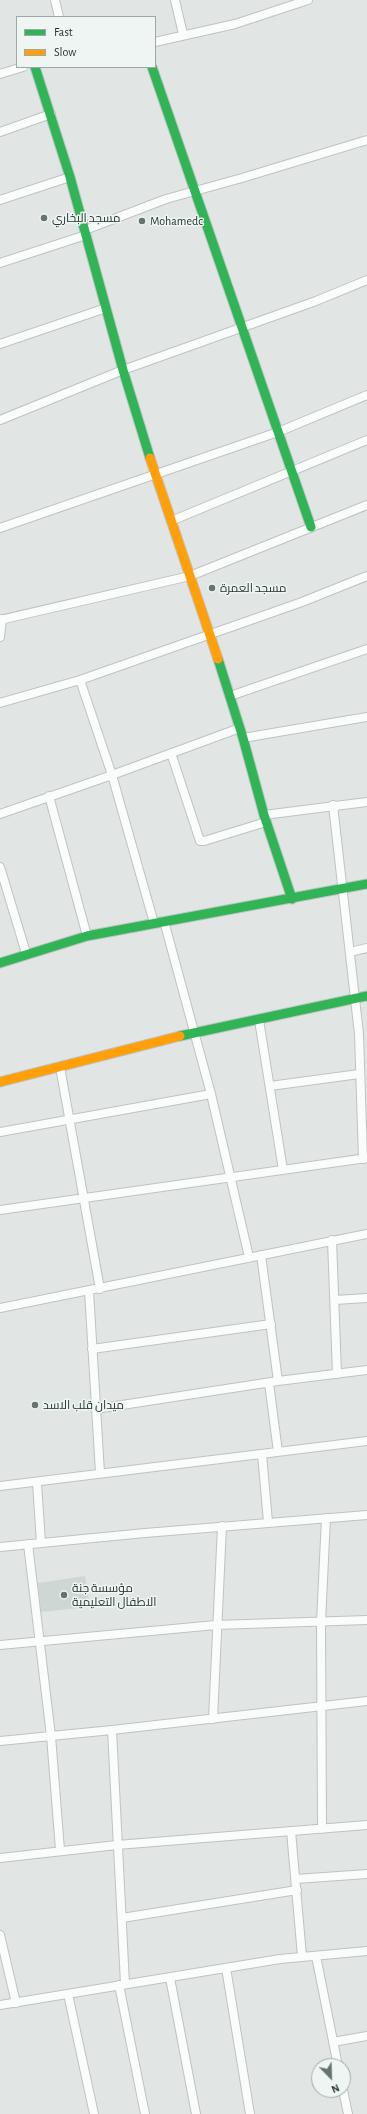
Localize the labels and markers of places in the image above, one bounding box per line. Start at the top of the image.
place label: مسجد البخاري [52,211,120,225]
marker: مسجد البخاري [39,213,49,223]
place label: Mohamedc [150,214,203,228]
marker: Mohamedc [137,216,147,226]
place label: مسجد العمرة [220,581,287,595]
marker: مسجد العمرة [207,583,217,593]
place label: ميدان قلب الاسد [43,1398,124,1412]
marker: ميدان قلب الاسد [30,1400,40,1410]
place label: مؤسسة جنة الاطفال التعليمية [72,1581,157,1609]
marker: مؤسسة جنة الاطفال التعليمية [59,1590,69,1600]

